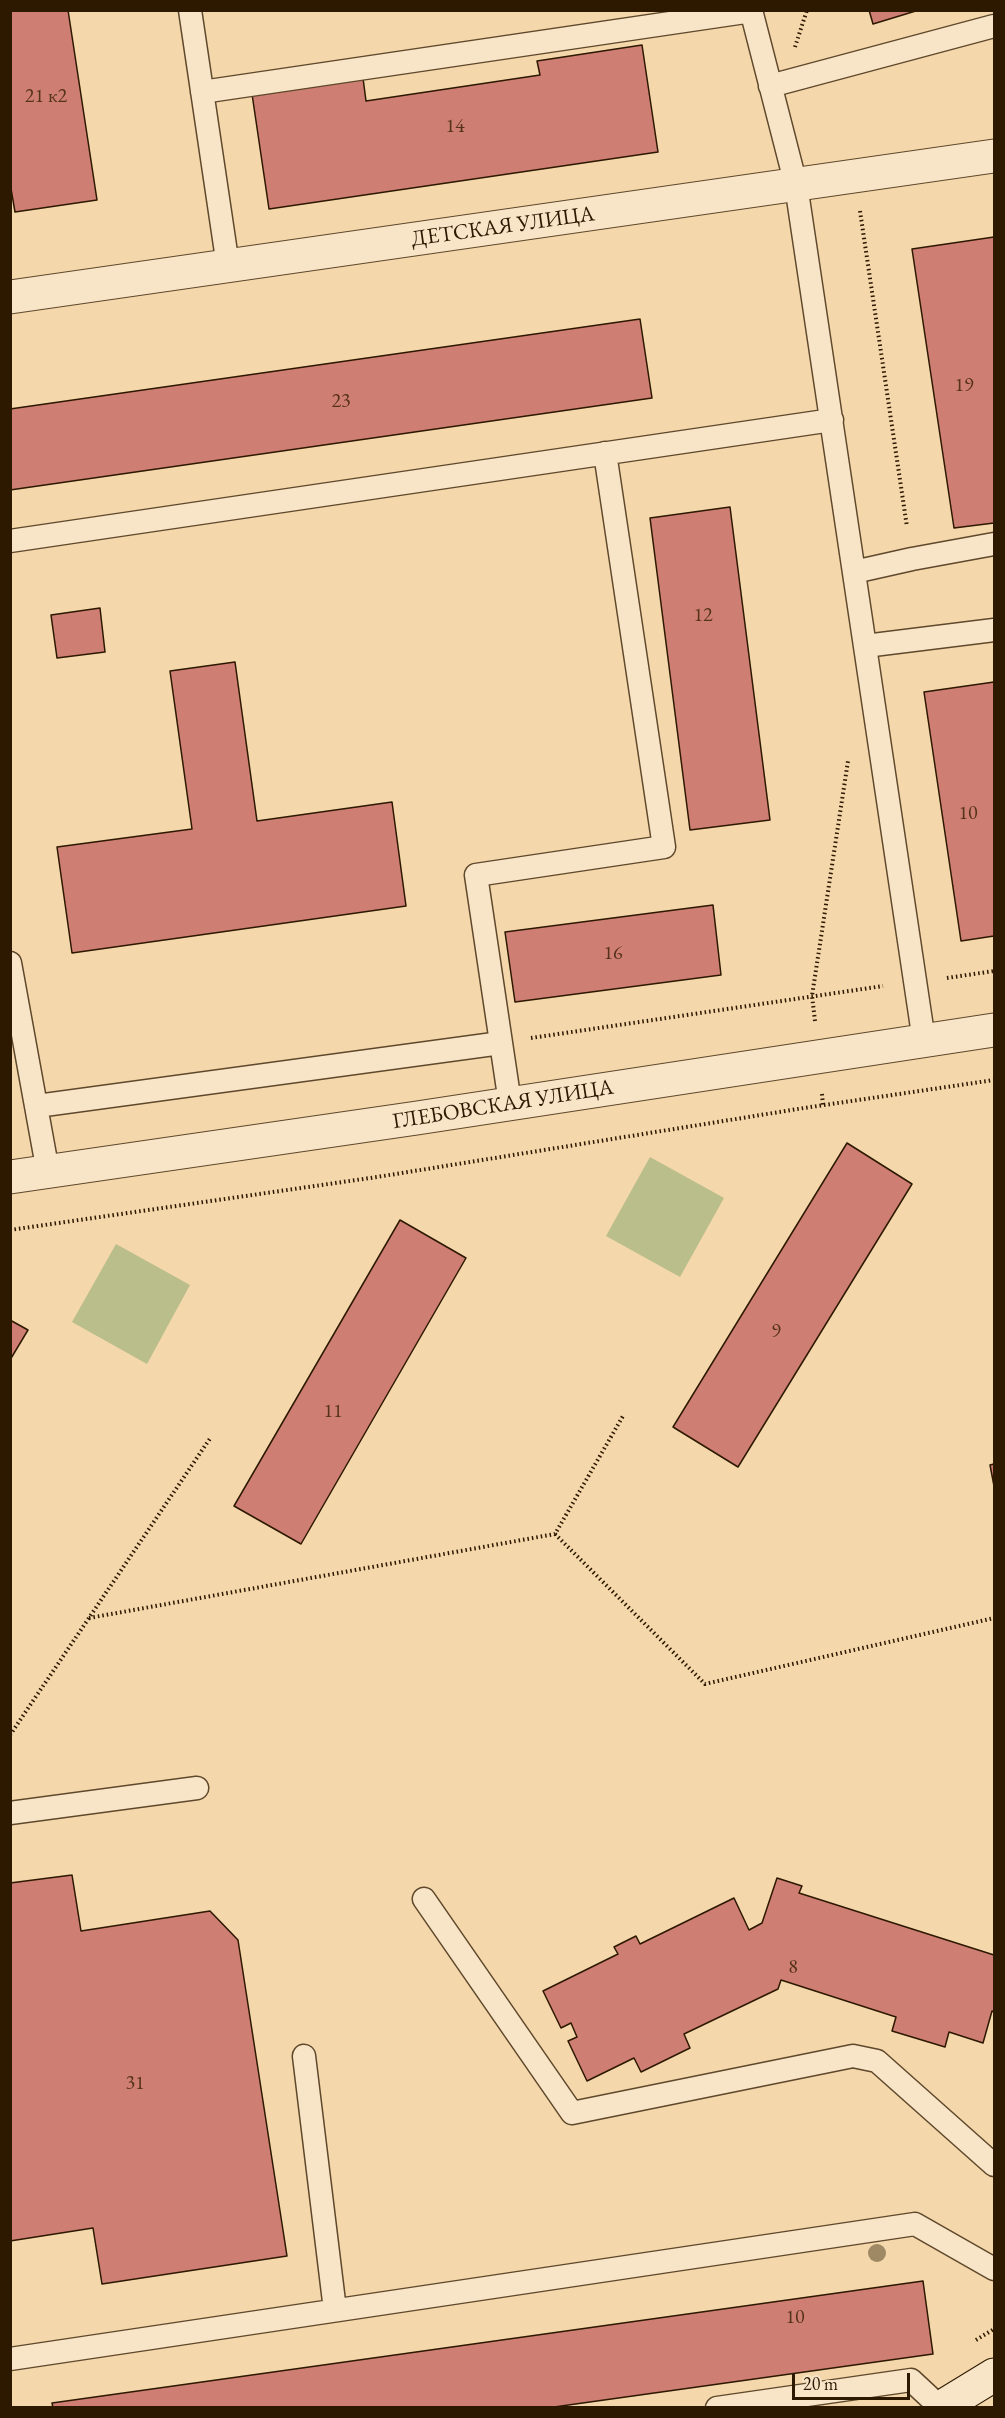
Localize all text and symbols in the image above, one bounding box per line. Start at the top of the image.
house number: 21 к2 [25,85,67,109]
house number: 14 [445,115,465,139]
street label: ДЕТСКАЯ УЛИЦА [410,201,596,253]
house number: 19 [954,374,974,398]
house number: 23 [331,390,351,414]
house number: 12 [693,604,713,628]
house number: 10 [958,802,978,826]
house number: 16 [603,942,623,966]
street label: ГЛЕБОВСКАЯ УЛИЦА [391,1074,615,1136]
house number: 9 [771,1320,781,1344]
house number: 11 [323,1400,343,1424]
house number: 8 [788,1956,798,1980]
house number: 31 [125,2072,145,2096]
house number: 10 [785,2306,805,2330]
scale bar [795,2361,914,2399]
text: 20 m [803,2372,838,2395]

